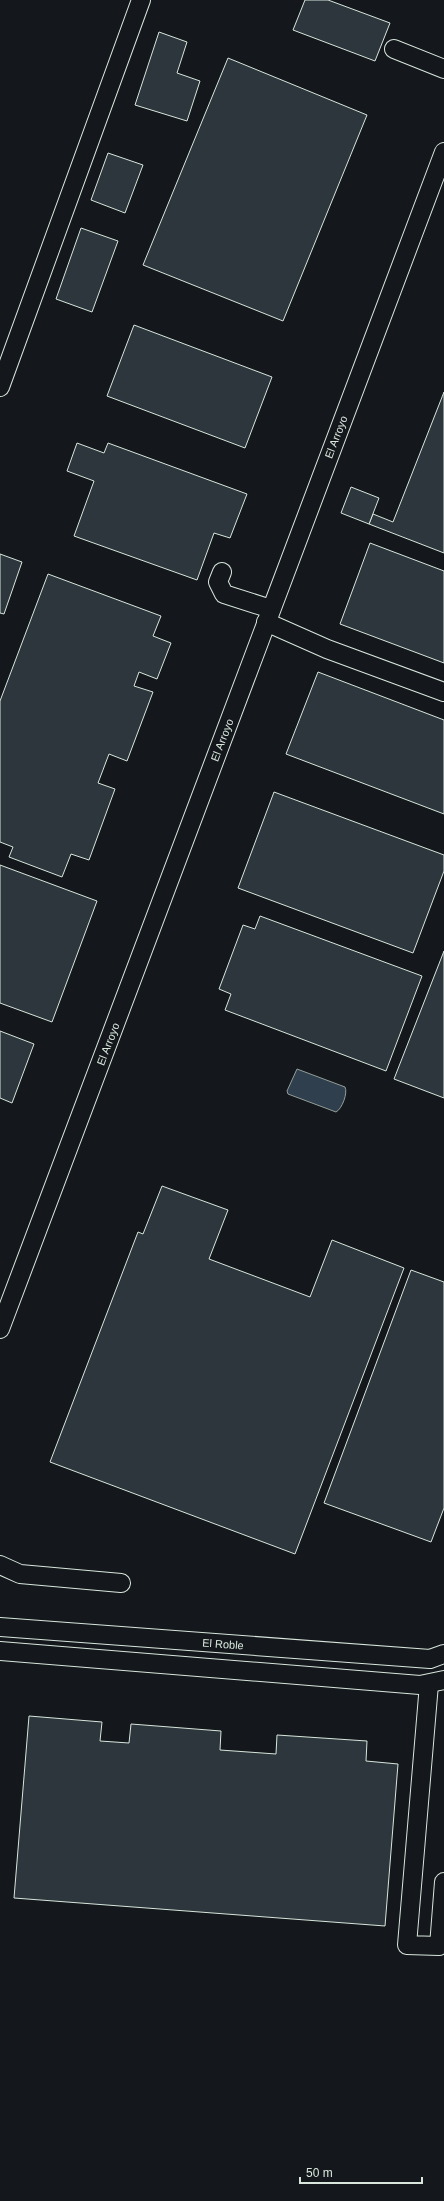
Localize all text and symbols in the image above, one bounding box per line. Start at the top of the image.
street label: El Arroyo [322,414,350,460]
street label: El Arroyo [208,717,236,763]
street label: El Arroyo [94,1021,122,1067]
street label: El Roble [202,1637,244,1651]
scale bar [300,2159,422,2185]
text: 50 m [306,2166,333,2180]

